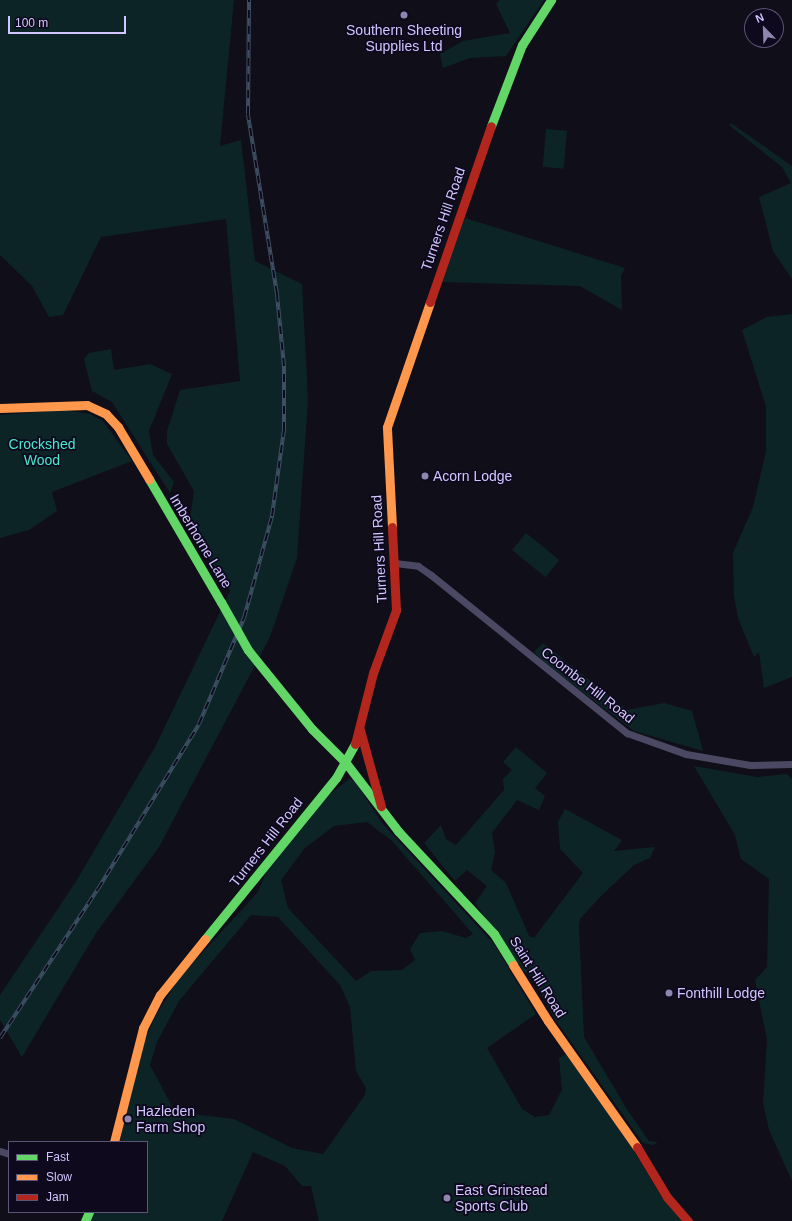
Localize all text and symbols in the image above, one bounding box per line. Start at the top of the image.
scale bar [10,8,128,34]
north arrow [744,8,784,48]
marker: Southern Sheeting Supplies Ltd [399,10,409,20]
text: N [754,11,766,25]
text: 100 m [15,16,48,30]
place label: Southern Sheeting Supplies Ltd [346,22,462,54]
street label: Turners Hill Road [417,165,469,273]
park label: Crockshed Wood [9,436,75,468]
place label: Acorn Lodge [433,468,512,484]
marker: Acorn Lodge [420,471,430,481]
street label: Imberhorne Lane [166,491,236,591]
street label: Turners Hill Road [368,494,390,604]
street label: Coombe Hill Road [538,643,638,727]
street label: Turners Hill Road [226,794,306,890]
street label: Saint Hill Road [506,933,570,1021]
place label: Fonthill Lodge [677,985,765,1001]
marker: Fonthill Lodge [664,988,674,998]
place label: Hazleden Farm Shop [136,1103,205,1136]
marker: Hazleden Farm Shop [123,1114,133,1124]
legend [8,1141,148,1213]
text: Fast [46,1150,69,1164]
text: Slow [46,1170,72,1184]
place label: East Grinstead Sports Club [455,1182,548,1214]
text: Jam [46,1190,69,1204]
marker: East Grinstead Sports Club [442,1193,452,1203]

